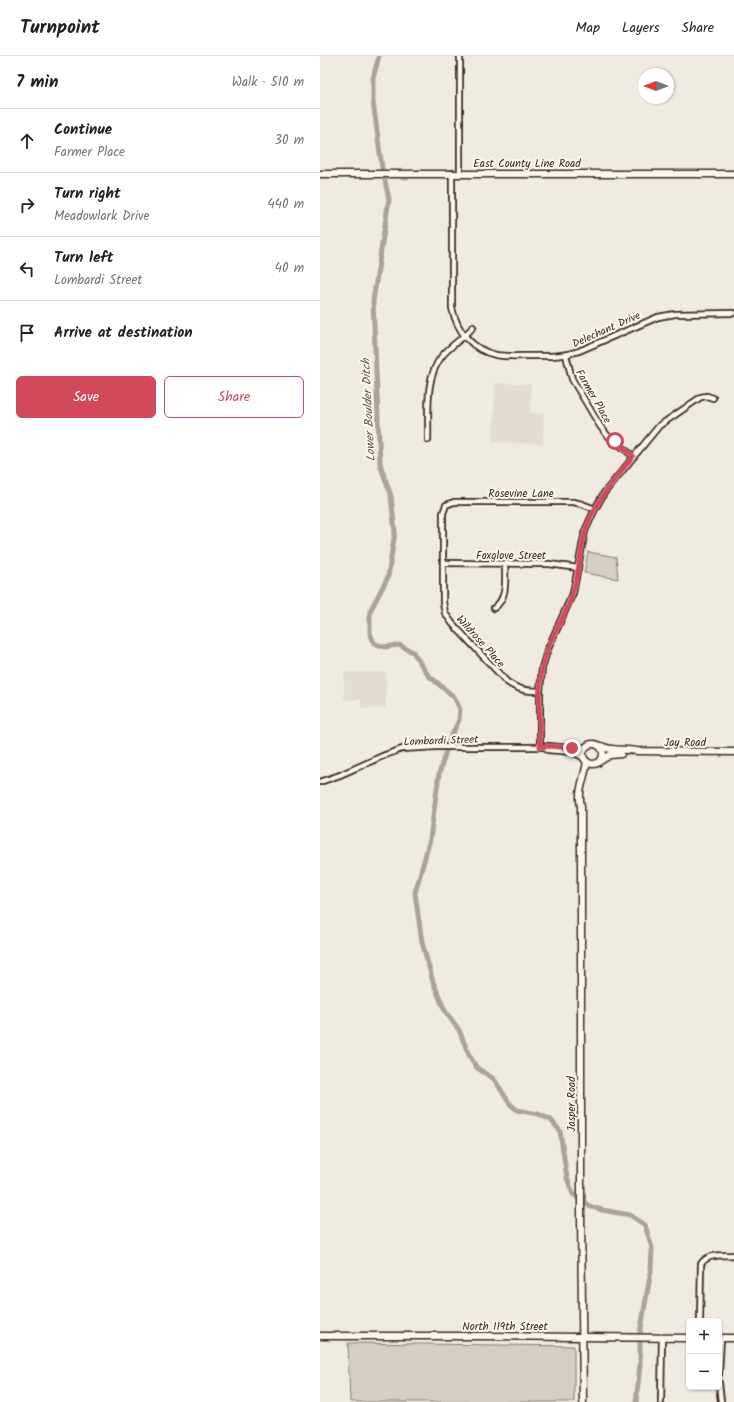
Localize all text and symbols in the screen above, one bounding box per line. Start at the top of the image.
text: Turnpoint [20,13,100,43]
text: Map [576,17,600,39]
text: Layers [622,17,660,39]
text: Share [682,17,714,39]
north arrow [638,68,674,104]
text: 7 min [16,69,58,96]
text: Walk · 510 m [232,72,304,93]
text: Continue [54,118,112,142]
icon: ahead [16,130,38,152]
text: 30 m [275,130,304,151]
text: Farmer Place [54,142,125,163]
street label: East County Line Road [473,155,581,173]
text: Turn right [54,182,121,206]
icon: right [16,194,38,216]
text: 440 m [268,194,304,215]
text: Meadowlark Drive [54,206,149,227]
text: Turn left [54,246,114,270]
icon: left [16,258,38,280]
text: 40 m [275,258,304,279]
text: Lombardi Street [54,270,142,291]
street label: Delechant Drive [569,307,644,353]
text: Arrive at destination [54,321,193,345]
icon: arrive [16,322,38,344]
water label: Lower Boulder Ditch [356,356,381,462]
street label: Farmer Place [570,366,616,427]
button: Save [16,376,156,418]
button: Share [164,376,304,418]
route start [606,432,624,450]
street label: Rosevine Lane [488,485,554,503]
street label: Foxglove Street [476,547,547,565]
street label: Wildrose Place [452,611,509,672]
street label: Lombardi Street [403,731,479,751]
street label: Jay Road [664,734,706,752]
route end [563,739,581,757]
street label: Jasper Road [563,1076,581,1132]
street label: North 119th Street [462,1318,548,1336]
map controls [686,1318,722,1390]
button: + [686,1318,722,1354]
button: − [686,1354,722,1390]

